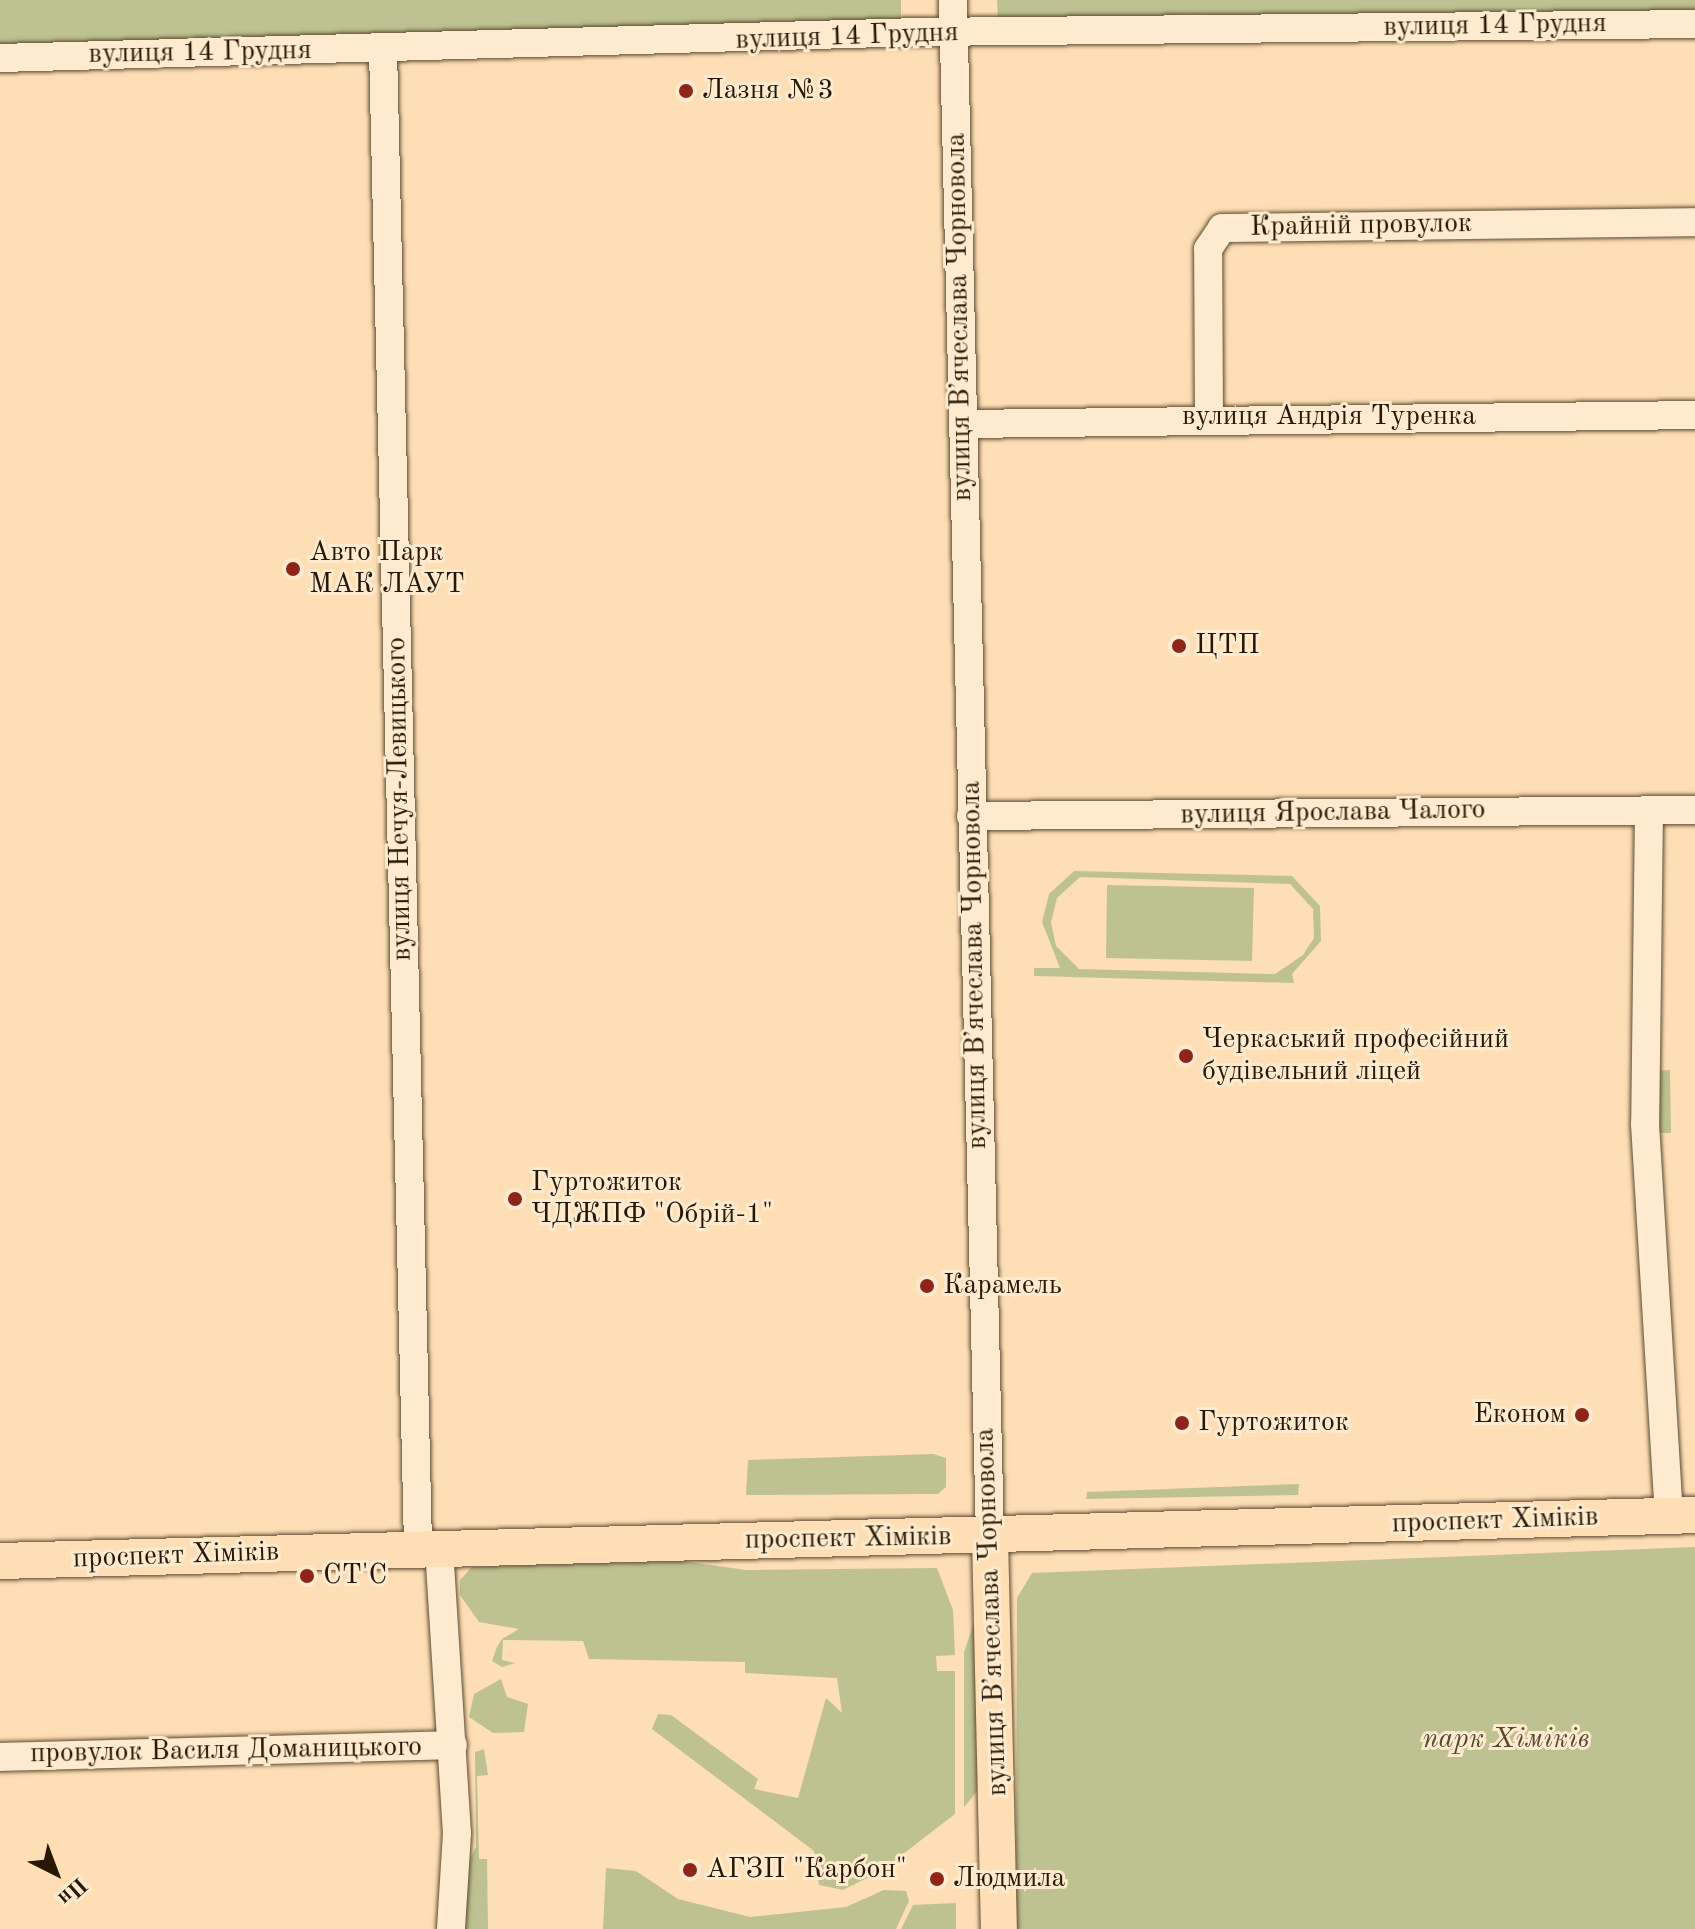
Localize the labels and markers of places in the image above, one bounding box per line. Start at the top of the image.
place label: Лазня №3 [702,74,834,108]
marker: Лазня №3 [677,82,695,100]
place label: Авто Парк МАК ЛАУТ [309,536,465,602]
marker: Авто Парк МАК ЛАУТ [284,560,302,578]
place label: ЦТП [1195,629,1259,663]
marker: ЦТП [1170,637,1188,655]
place label: Черкаський професійний будівельний ліцей [1202,1023,1509,1089]
marker: Черкаський професійний будівельний ліцей [1177,1047,1195,1065]
place label: Гуртожиток ЧДЖПФ "Обрій-1" [531,1166,773,1232]
marker: Гуртожиток ЧДЖПФ "Обрій-1" [506,1190,524,1208]
place label: Карамель [943,1269,1062,1303]
marker: Карамель [918,1277,936,1295]
place label: Економ [1473,1398,1566,1432]
place label: Гуртожиток [1198,1406,1349,1440]
marker: Економ [1573,1406,1591,1424]
marker: Гуртожиток [1173,1414,1191,1432]
place label: СТ'С [323,1559,387,1593]
marker: СТ'С [298,1567,316,1585]
place label: АГЗП "Карбон" [706,1853,907,1887]
marker: АГЗП "Карбон" [681,1861,699,1879]
place label: Людмила [953,1862,1065,1896]
marker: Людмила [928,1870,946,1888]

